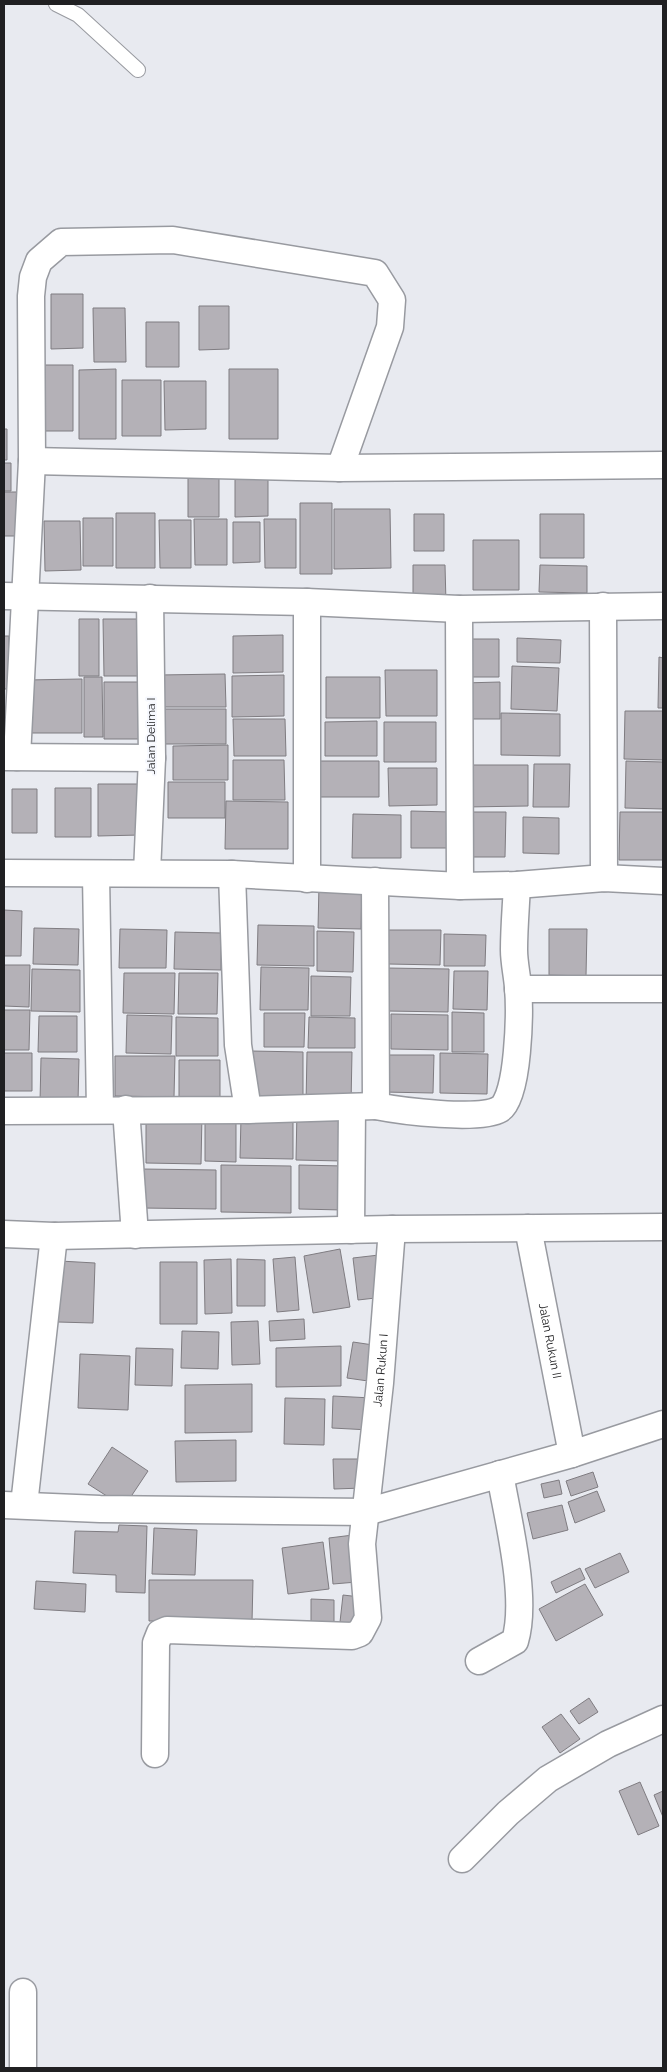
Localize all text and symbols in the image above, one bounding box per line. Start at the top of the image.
street label: Jalan Delima I [144,697,158,775]
street label: Jalan Rukun II [536,1302,564,1380]
street label: Jalan Rukun I [370,1333,391,1408]

